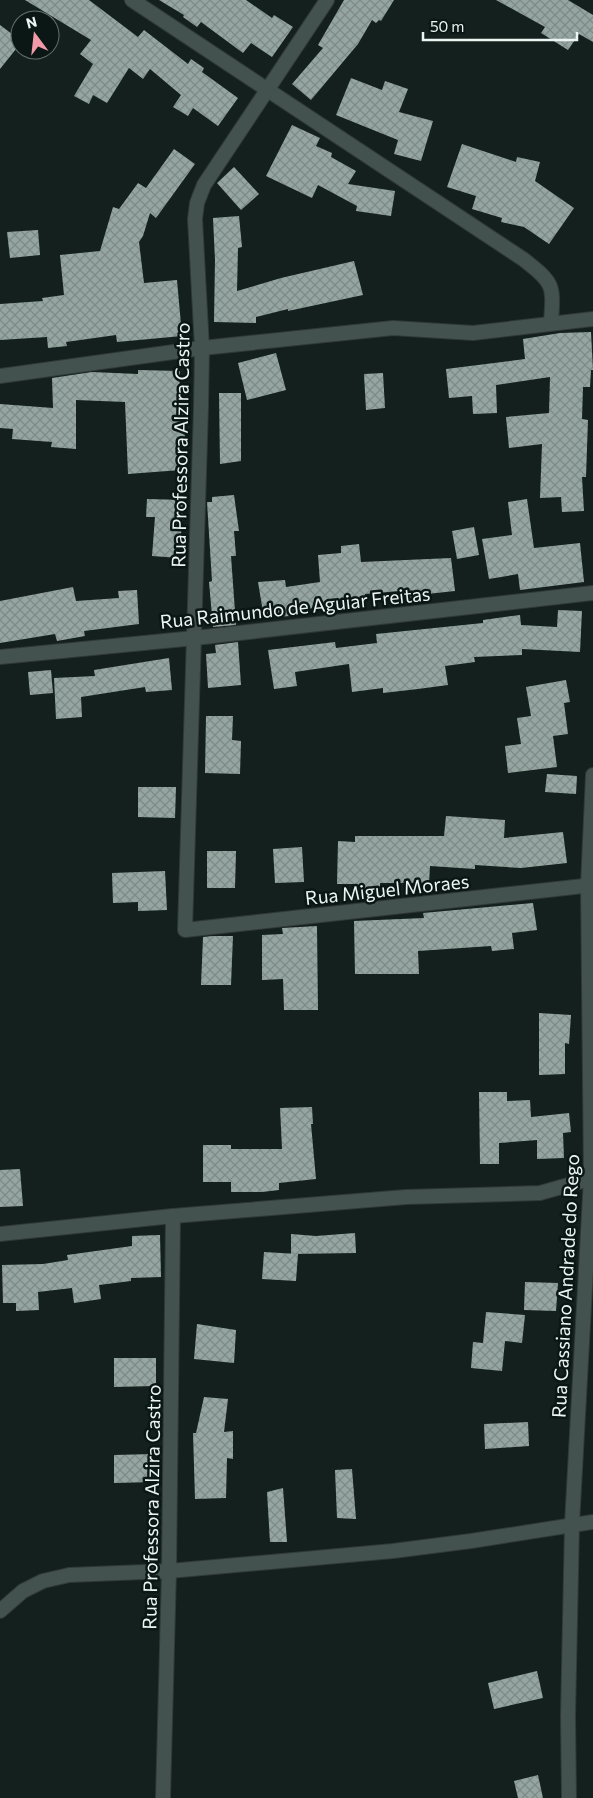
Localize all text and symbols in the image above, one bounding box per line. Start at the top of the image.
north arrow [10,10,60,60]
scale bar [423,10,577,42]
text: N [24,12,39,32]
text: 50 m [430,17,464,35]
street label: Rua Professora Alzira Castro [166,322,194,568]
street label: Rua Raimundo de Aguiar Freitas [159,581,431,633]
street label: Rua Miguel Moraes [304,869,470,909]
street label: Rua Cassiano Andrade do Rego [547,1153,583,1419]
street label: Rua Professora Alzira Castro [137,1384,165,1630]

